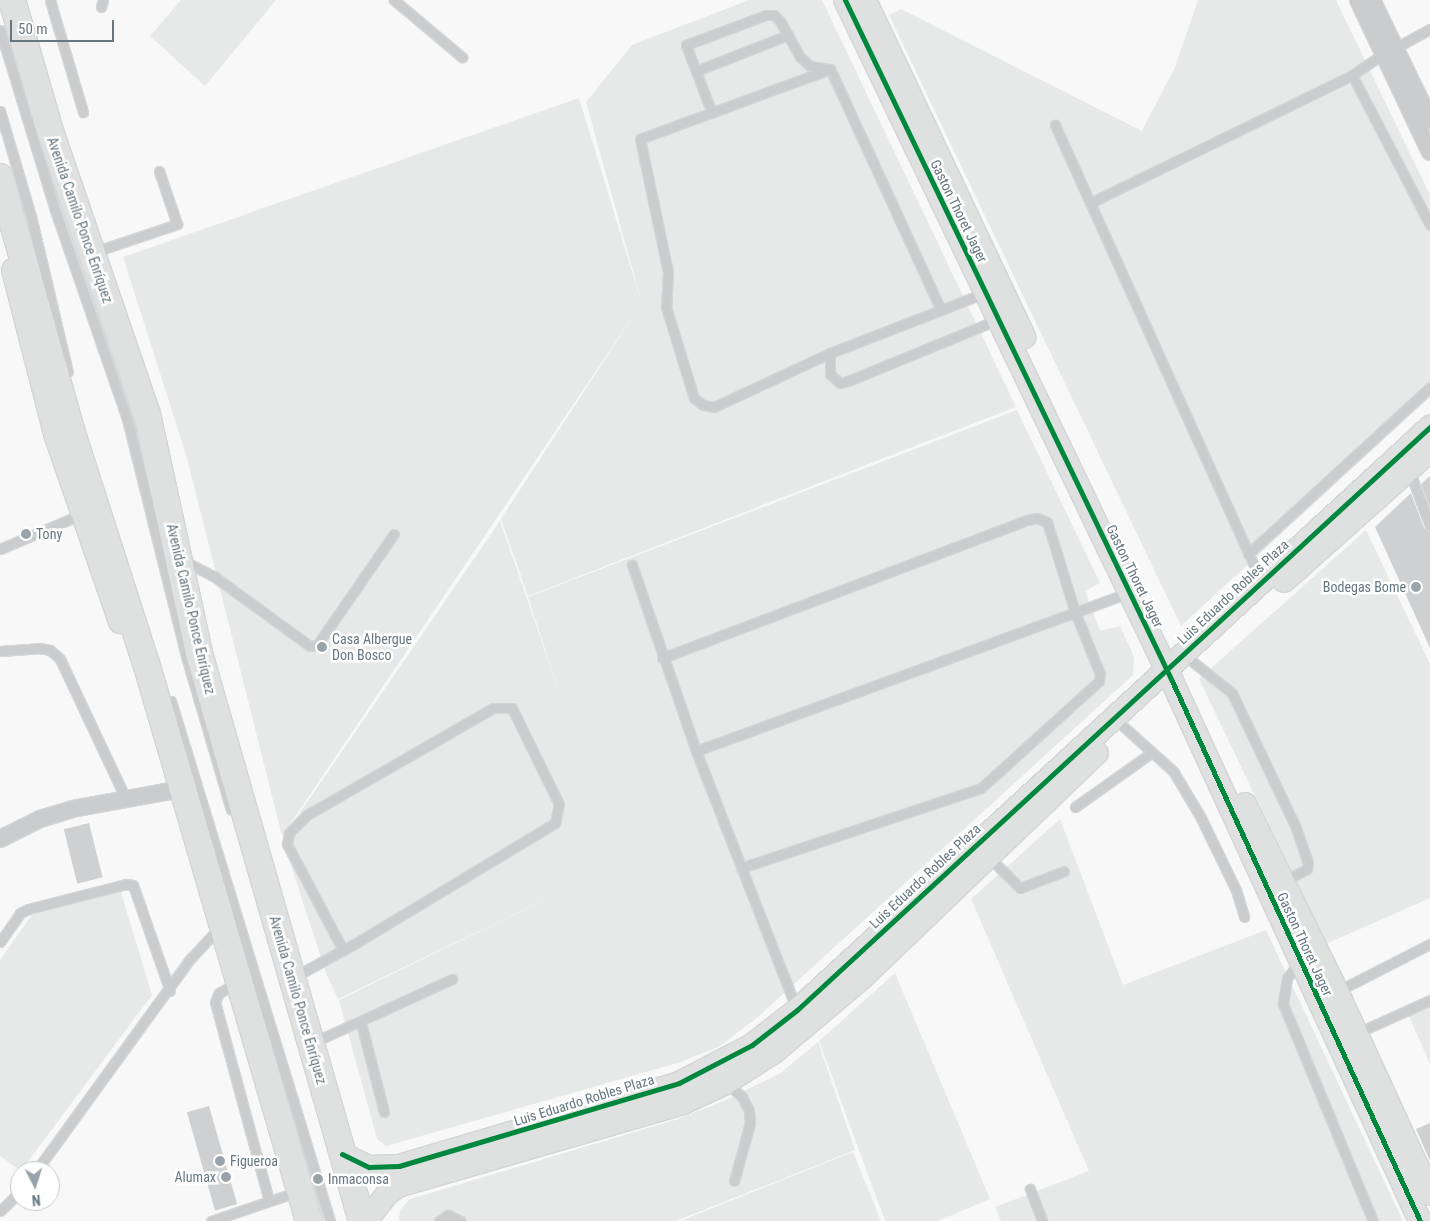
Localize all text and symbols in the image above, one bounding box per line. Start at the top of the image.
scale bar [12,10,116,42]
text: 50 m [18,20,48,38]
street label: Avenida Camilo Ponce Enríquez [44,135,116,305]
street label: Gaston Thoret Jager [927,157,991,265]
street label: Avenida Camilo Ponce Enríquez [163,522,219,696]
street label: Gaston Thoret Jager [1103,522,1167,630]
place label: Tony [36,526,62,542]
marker: Tony [20,528,32,540]
street label: Luis Eduardo Robles Plaza [1174,536,1292,648]
place label: Bodegas Bome [1323,579,1406,595]
marker: Bodegas Bome [1410,581,1422,593]
place label: Casa Albergue Don Bosco [332,631,412,664]
marker: Casa Albergue Don Bosco [316,641,328,653]
street label: Luis Eduardo Robles Plaza [866,820,984,932]
street label: Gaston Thoret Jager [1274,889,1336,999]
street label: Avenida Camilo Ponce Enríquez [266,914,330,1086]
street label: Luis Eduardo Robles Plaza [512,1071,656,1129]
place label: Figueroa [230,1153,278,1169]
marker: Figueroa [214,1155,226,1167]
north arrow [10,1161,60,1211]
place label: Alumax [175,1169,216,1185]
marker: Alumax [220,1171,232,1183]
place label: Inmaconsa [328,1171,389,1187]
marker: Inmaconsa [312,1173,324,1185]
text: N [31,1192,41,1208]

